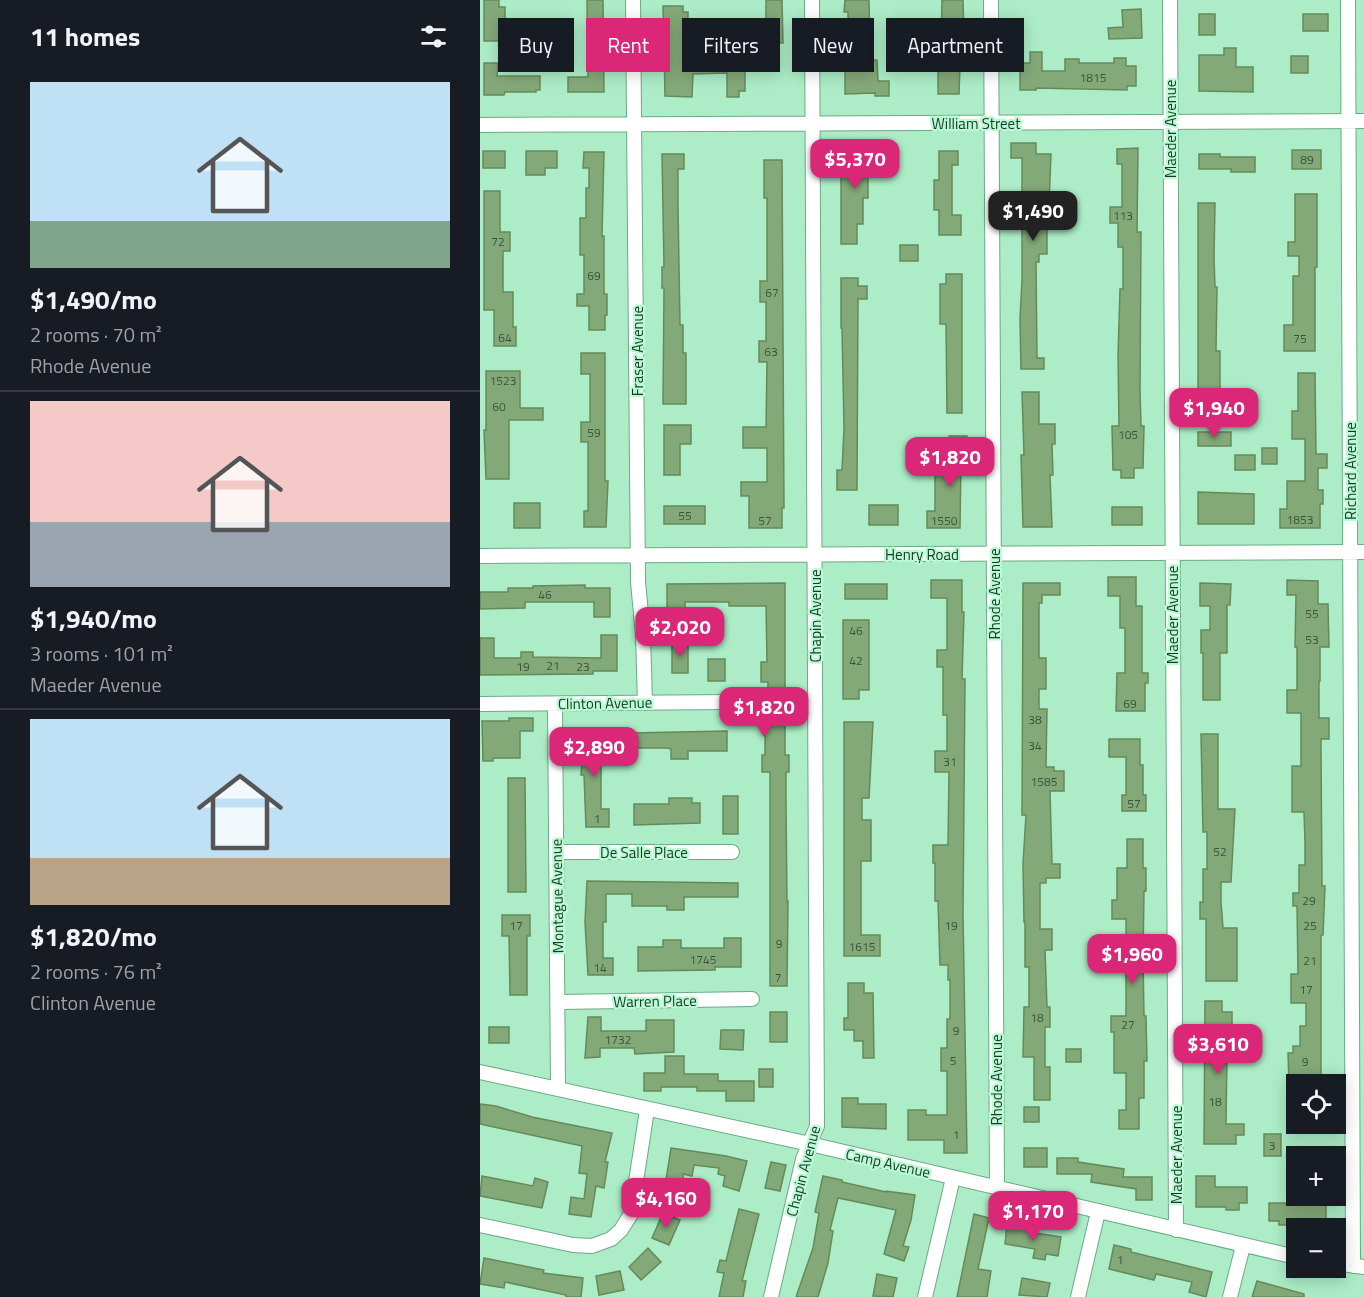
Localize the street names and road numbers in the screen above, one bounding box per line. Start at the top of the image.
street label: Maeder Avenue [1159,80,1182,178]
street label: William Street [932,112,1021,135]
street label: Fraser Avenue [626,306,649,396]
street label: Richard Avenue [1339,422,1362,520]
street label: Henry Road [885,543,959,566]
street label: Rhode Avenue [983,549,1006,639]
street label: Maeder Avenue [1161,566,1184,664]
street label: Chapin Avenue [804,569,827,663]
street label: Clinton Avenue [558,691,652,715]
street label: Montague Avenue [545,838,569,954]
street label: De Salle Place [600,841,688,864]
street label: Warren Place [613,989,697,1013]
street label: Rhode Avenue [985,1035,1008,1125]
street label: Maeder Avenue [1165,1106,1188,1204]
street label: Chapin Avenue [780,1123,826,1219]
street label: Camp Avenue [843,1142,933,1184]

